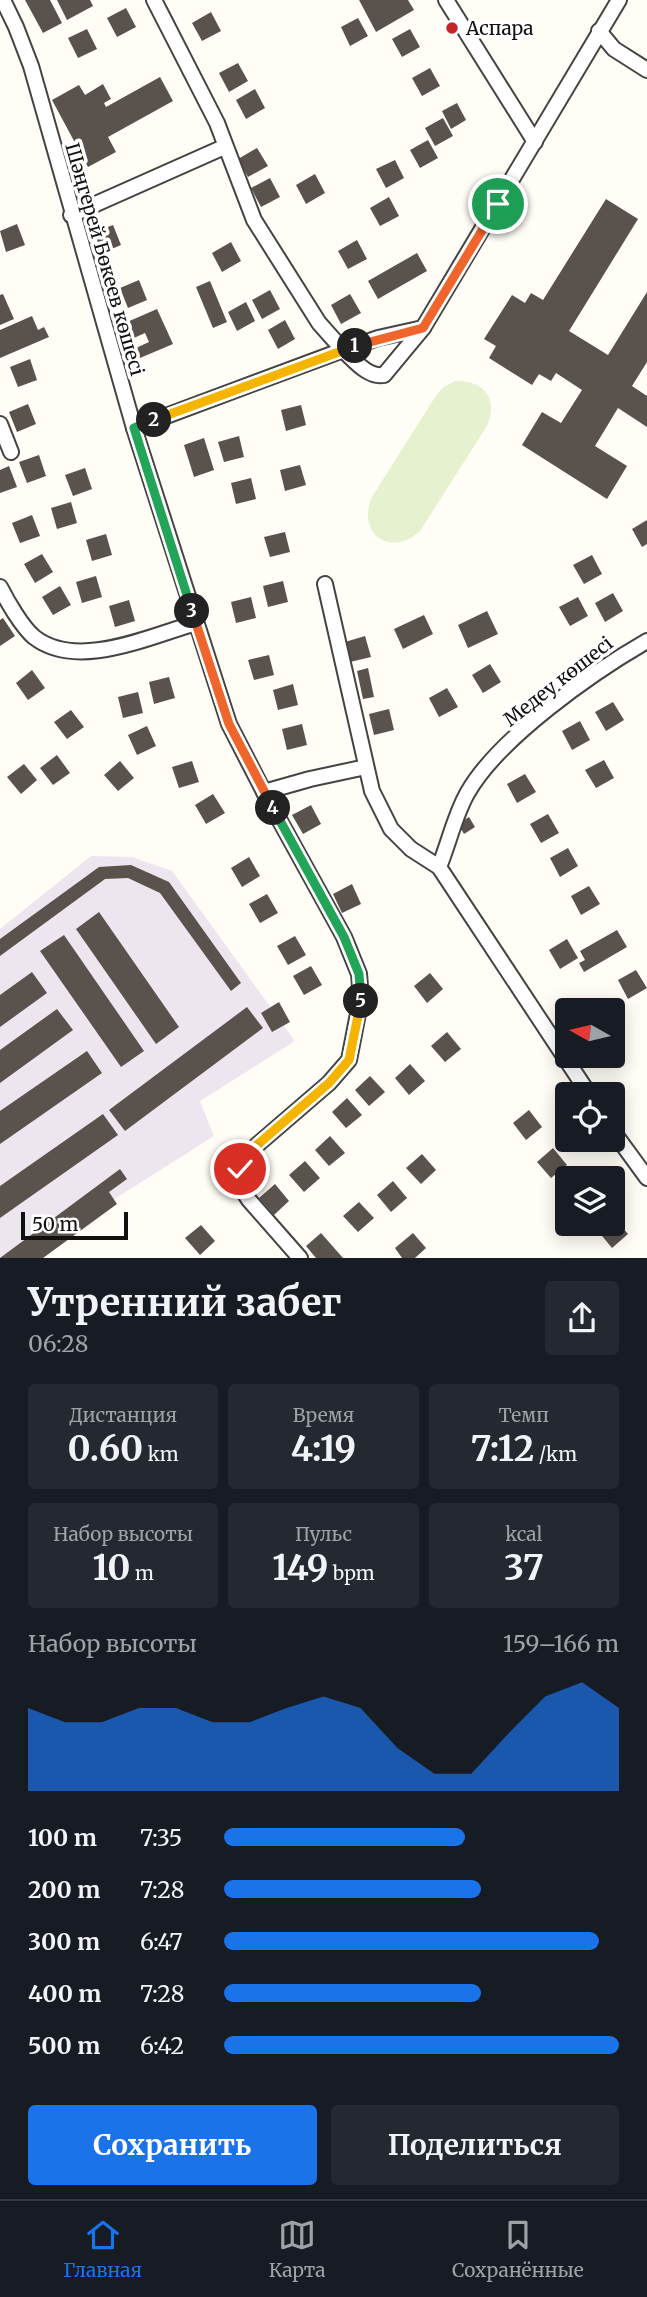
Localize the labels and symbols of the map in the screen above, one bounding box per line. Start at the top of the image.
place label: Аспара [465,16,534,40]
marker: Аспара [444,20,460,36]
street label: Шәңгерей Бөкеев көшесі [60,140,150,378]
pin [468,174,528,234]
pin: 1 [338,328,372,364]
pin: 2 [136,402,172,438]
pin: 3 [174,594,210,628]
street label: Медеу көшесі [499,631,617,731]
pin: 4 [256,790,290,826]
pin: 5 [344,984,378,1018]
north arrow [555,998,625,1068]
pin [210,1139,270,1199]
scale bar [21,1209,128,1240]

